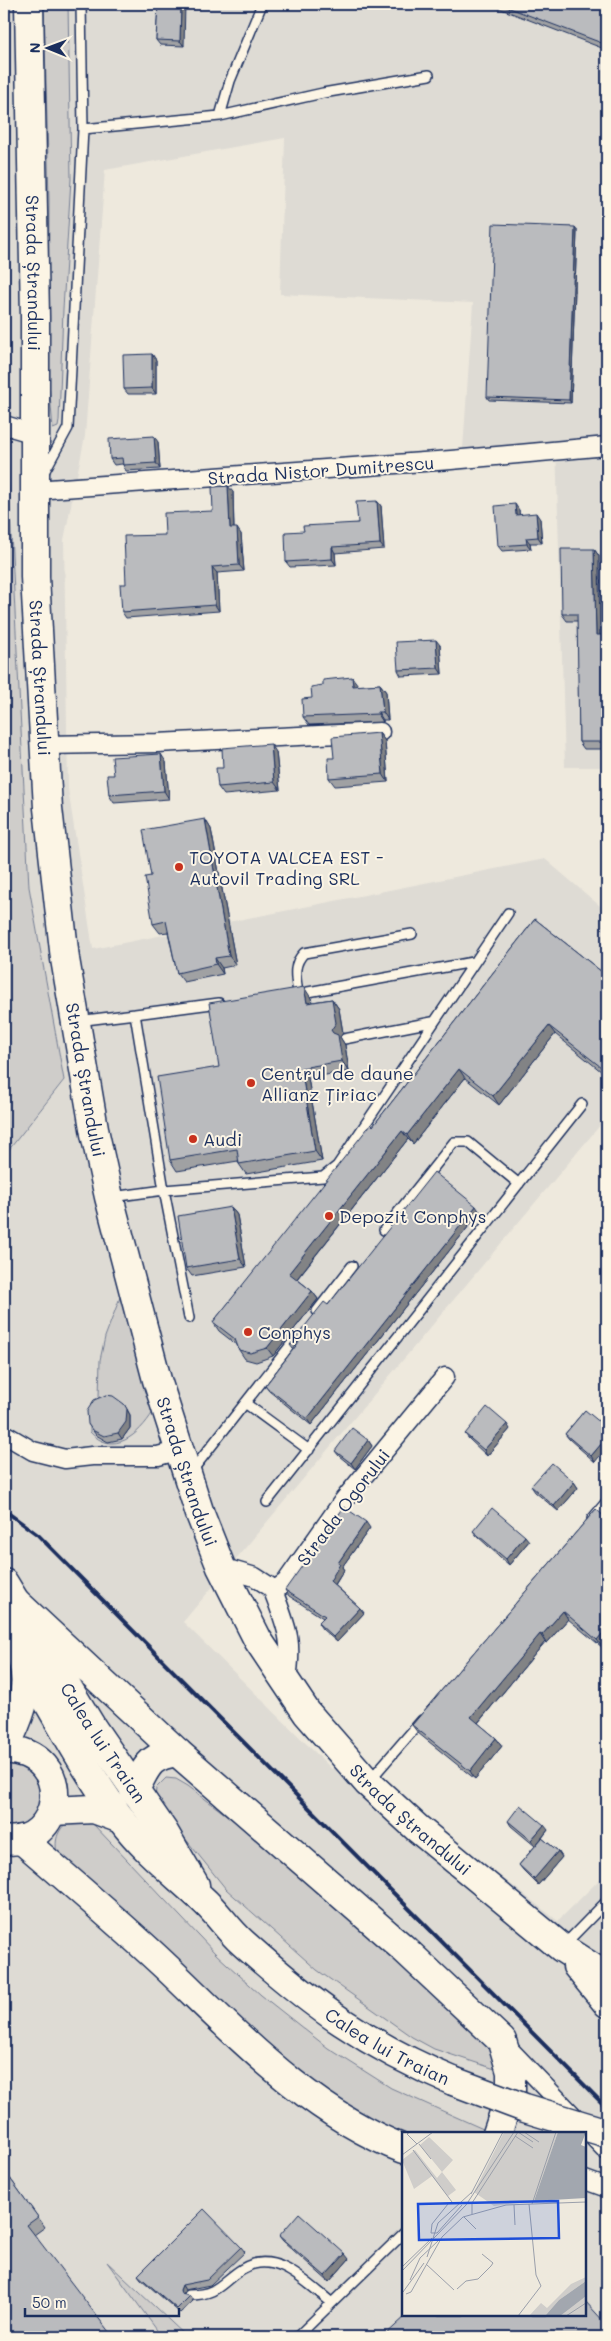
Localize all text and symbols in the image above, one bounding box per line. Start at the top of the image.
north arrow [22,22,72,72]
text: N [25,42,44,53]
street label: Strada Ștrandului [21,195,47,351]
street label: Strada Nistor Dumitrescu [207,450,435,490]
street label: Strada Ștrandului [24,599,57,756]
place label: TOYOTA VALCEA EST - Autovil Trading SRL [189,845,384,890]
marker: TOYOTA VALCEA EST - Autovil Trading SRL [173,861,185,873]
street label: Strada Ștrandului [61,1001,112,1159]
place label: Centrul de daune Allianz Țiriac [261,1061,414,1106]
marker: Centrul de daune Allianz Țiriac [245,1077,257,1089]
place label: Audi [203,1127,242,1151]
marker: Audi [187,1133,199,1145]
place label: Depozit Conphys [339,1204,486,1228]
marker: Depozit Conphys [323,1210,335,1222]
place label: Conphys [258,1320,331,1344]
marker: Conphys [242,1326,254,1338]
street label: Strada Ștrandului [151,1394,224,1550]
street label: Strada Ogorului [291,1444,395,1570]
street label: Calea lui Traian [55,1678,152,1807]
street label: Strada Ștrandului [344,1758,477,1880]
street label: Calea lui Traian [320,2002,453,2090]
inset map [402,2132,586,2316]
scale bar [25,2286,179,2318]
text: 50 m [32,2292,67,2312]

